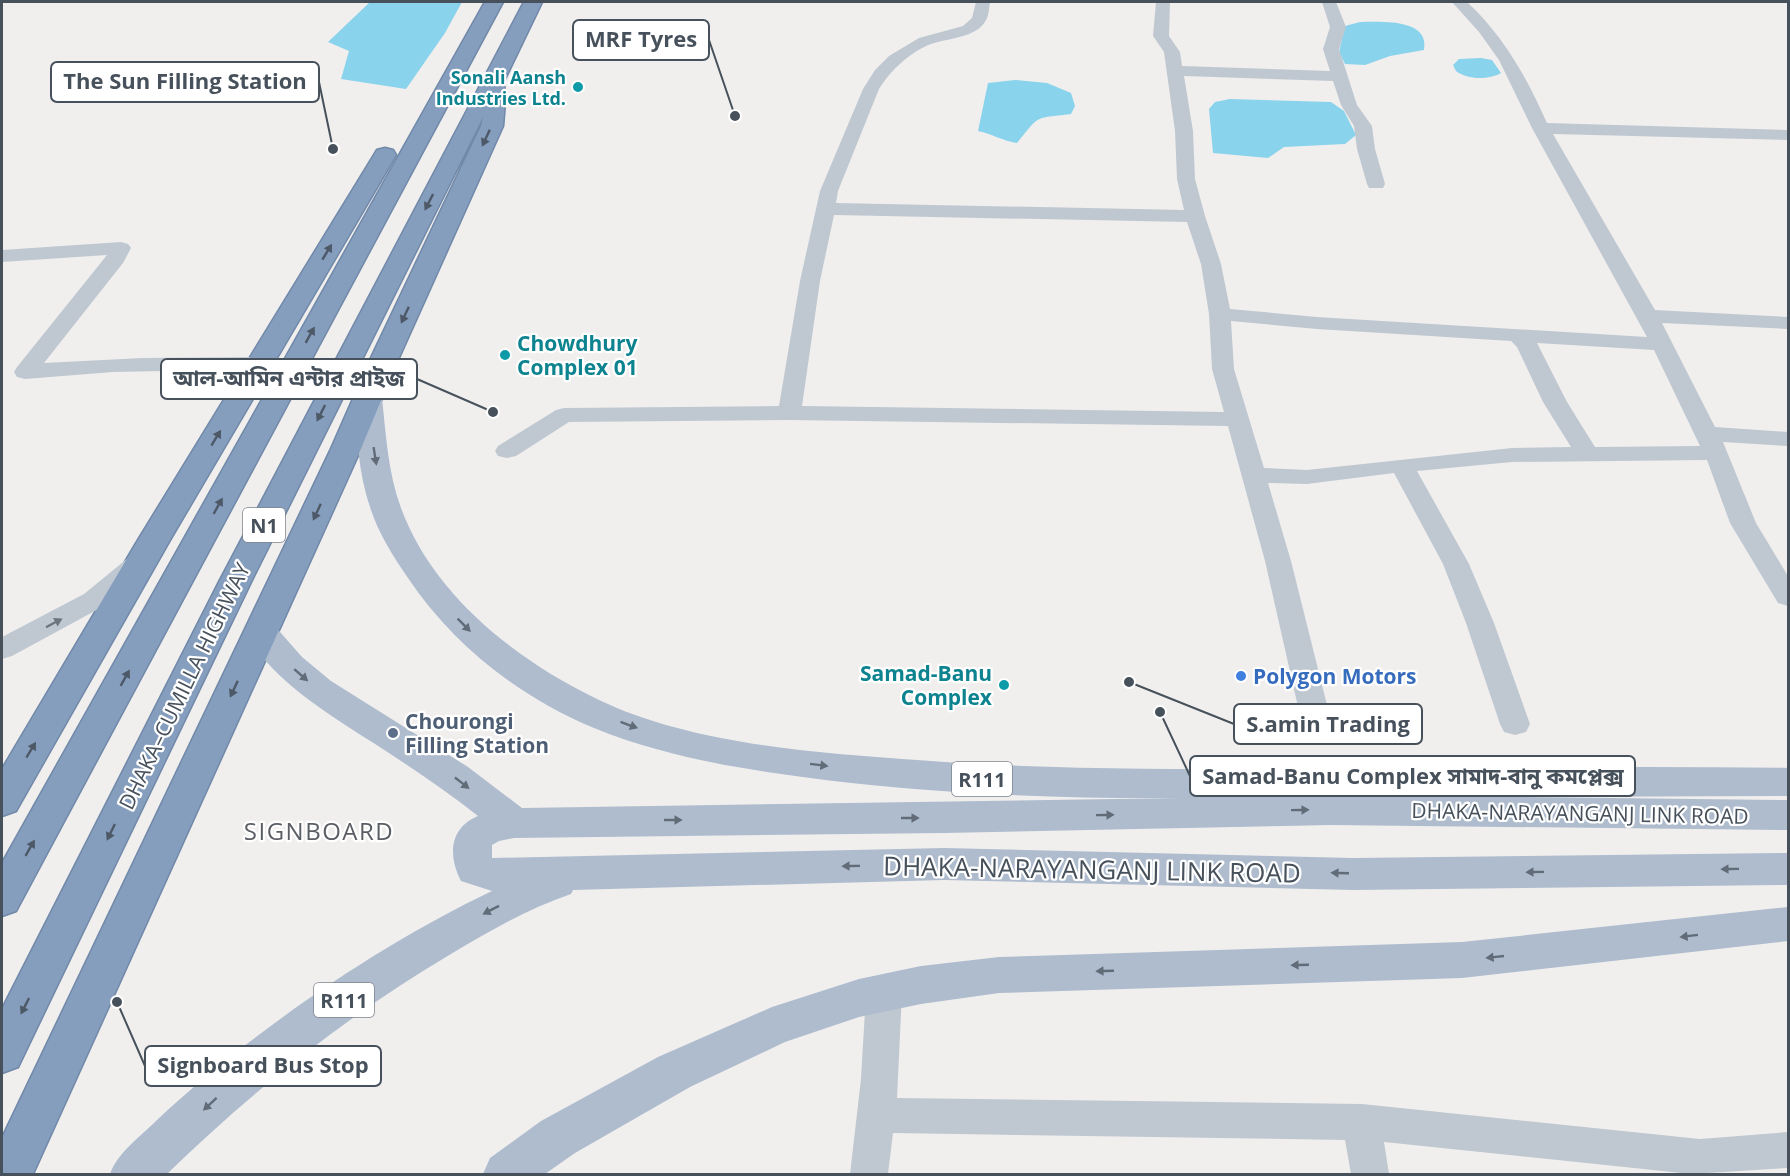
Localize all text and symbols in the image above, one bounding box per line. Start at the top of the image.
callout: MRF Tyres [573,20,709,60]
text: MRF Tyres [585,23,697,53]
callout: The Sun Filling Station [51,62,319,102]
text: The Sun Filling Station [63,65,307,95]
place label: Sonali Aansh Industries Ltd. [436,65,566,110]
marker: Sonali Aansh Industries Ltd. [571,80,585,94]
one-way arrow [482,130,491,147]
one-way arrow [424,194,433,211]
one-way arrow [321,244,332,260]
one-way arrow [400,307,409,324]
one-way arrow [305,326,315,343]
place label: Chowdhury Complex 01 [517,329,638,381]
marker: Chowdhury Complex 01 [498,348,512,362]
callout: আল-আমিন এন্টার প্রাইজ [161,359,417,399]
text: আল-আমিন এন্টার প্রাইজ [172,362,406,392]
one-way arrow [317,405,326,422]
one-way arrow [210,430,221,446]
one-way arrow [370,447,379,466]
one-way arrow [213,498,223,515]
one-way arrow [312,504,321,521]
road number: N1 [243,508,285,542]
street label: DHAKA–CUMILLA HIGHWAY [112,558,256,814]
one-way arrow [457,617,471,631]
one-way arrow [46,618,63,628]
place label: Samad-Banu Complex [860,659,993,711]
place label: Polygon Motors [1253,662,1417,690]
one-way arrow [293,668,308,682]
one-way arrow [120,669,130,686]
marker: Polygon Motors [1234,669,1248,683]
marker: Samad-Banu Complex [997,678,1011,692]
one-way arrow [230,681,239,698]
callout: S.amin Trading [1234,704,1422,744]
place label: Chourongi Filling Station [405,707,549,759]
text: S.amin Trading [1246,708,1410,738]
one-way arrow [620,721,638,731]
marker: Chourongi Filling Station [386,726,400,740]
one-way arrow [26,742,37,758]
callout: Samad-Banu Complex সামাদ-বানু কমপ্লেক্স [1190,756,1635,796]
text: Samad-Banu Complex সামাদ-বানু কমপ্লেক্স [1202,760,1625,790]
one-way arrow [810,761,829,770]
road number: R111 [952,762,1012,796]
one-way arrow [455,777,470,789]
street label: DHAKA-NARAYANGANJ LINK ROAD [1411,796,1749,830]
one-way arrow [1291,805,1310,815]
one-way arrow [1096,810,1115,819]
one-way arrow [901,813,920,823]
district label: SIGNBOARD [244,814,394,847]
one-way arrow [664,815,683,825]
one-way arrow [107,823,116,840]
one-way arrow [25,840,36,856]
street label: DHAKA-NARAYANGANJ LINK ROAD [883,847,1301,891]
one-way arrow [842,862,861,871]
one-way arrow [1721,864,1740,874]
one-way arrow [1526,867,1545,876]
one-way arrow [1331,869,1350,878]
one-way arrow [483,906,500,915]
one-way arrow [1679,931,1698,940]
one-way arrow [1485,952,1504,962]
one-way arrow [1291,961,1310,970]
one-way arrow [1096,967,1115,976]
road number: R111 [314,983,374,1017]
one-way arrow [20,998,30,1015]
callout: Signboard Bus Stop [145,1046,381,1086]
text: Signboard Bus Stop [157,1049,369,1079]
one-way arrow [203,1097,218,1111]

